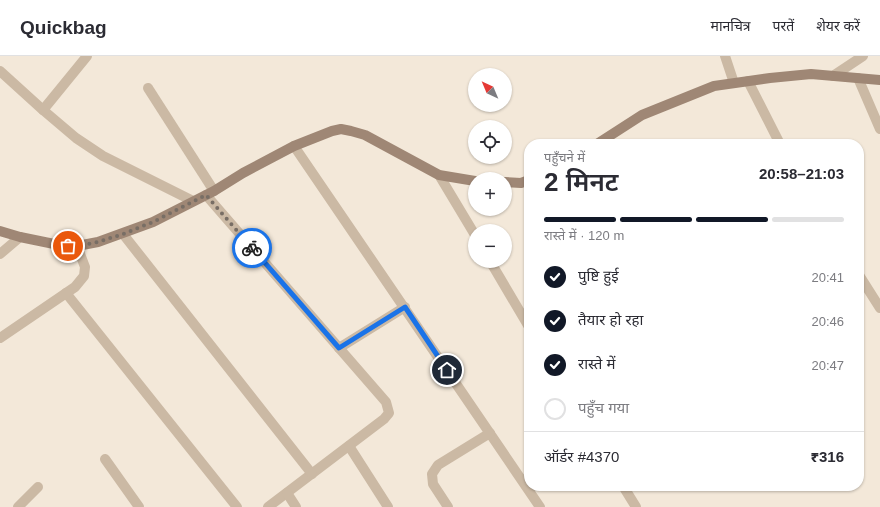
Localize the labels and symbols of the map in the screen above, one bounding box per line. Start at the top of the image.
north arrow [468,68,512,112]
courier [232,228,272,268]
pin [51,229,85,263]
pin [430,353,464,387]

